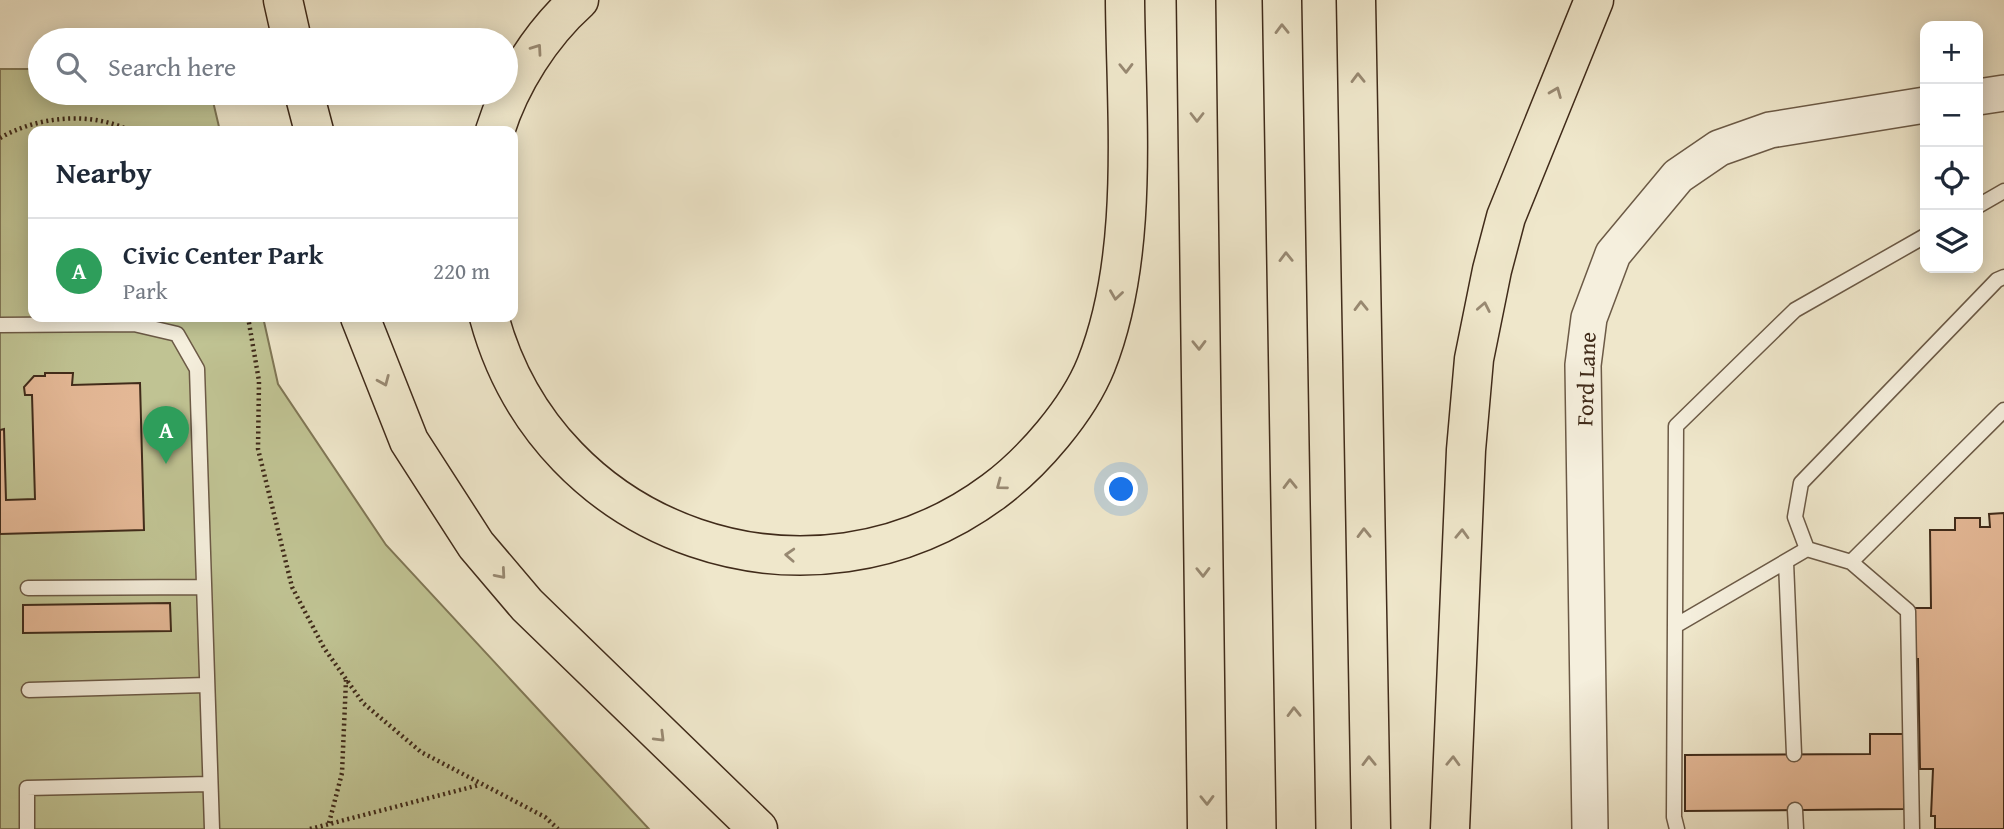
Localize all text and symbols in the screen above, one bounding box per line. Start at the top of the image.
map controls [1920,21,1983,273]
button: + [1920,21,1983,84]
one-way arrow [1275,24,1290,35]
search box [28,28,518,105]
one-way arrow [529,44,541,57]
text: Search here [108,47,236,86]
icon: search [52,48,90,86]
one-way arrow [1118,63,1134,74]
one-way arrow [1350,73,1365,84]
button: − [1920,84,1983,147]
one-way arrow [1548,87,1562,99]
one-way arrow [1189,112,1205,123]
button: locate [1920,147,1983,210]
text: Nearby [56,150,152,194]
button: layers [1920,210,1983,273]
text: Civic Center Park [123,235,323,274]
one-way arrow [1279,251,1294,262]
text: A [72,254,86,287]
text: 220 m [433,254,490,287]
text: Park [123,274,167,307]
one-way arrow [1109,289,1124,301]
one-way arrow [1353,300,1369,311]
one-way arrow [1476,301,1491,313]
street label: Ford Lane [1567,331,1604,427]
one-way arrow [1192,339,1207,350]
one-way arrow [375,374,389,386]
pin: A [143,406,189,464]
your location [1104,472,1138,506]
one-way arrow [996,477,1009,490]
one-way arrow [1282,479,1298,489]
one-way arrow [1356,528,1372,538]
one-way arrow [1455,528,1470,539]
one-way arrow [784,548,795,563]
one-way arrow [493,566,505,579]
one-way arrow [1195,567,1211,578]
one-way arrow [1286,706,1302,717]
one-way arrow [652,728,665,741]
one-way arrow [1361,755,1377,766]
one-way arrow [1445,755,1460,766]
one-way arrow [1199,795,1215,805]

